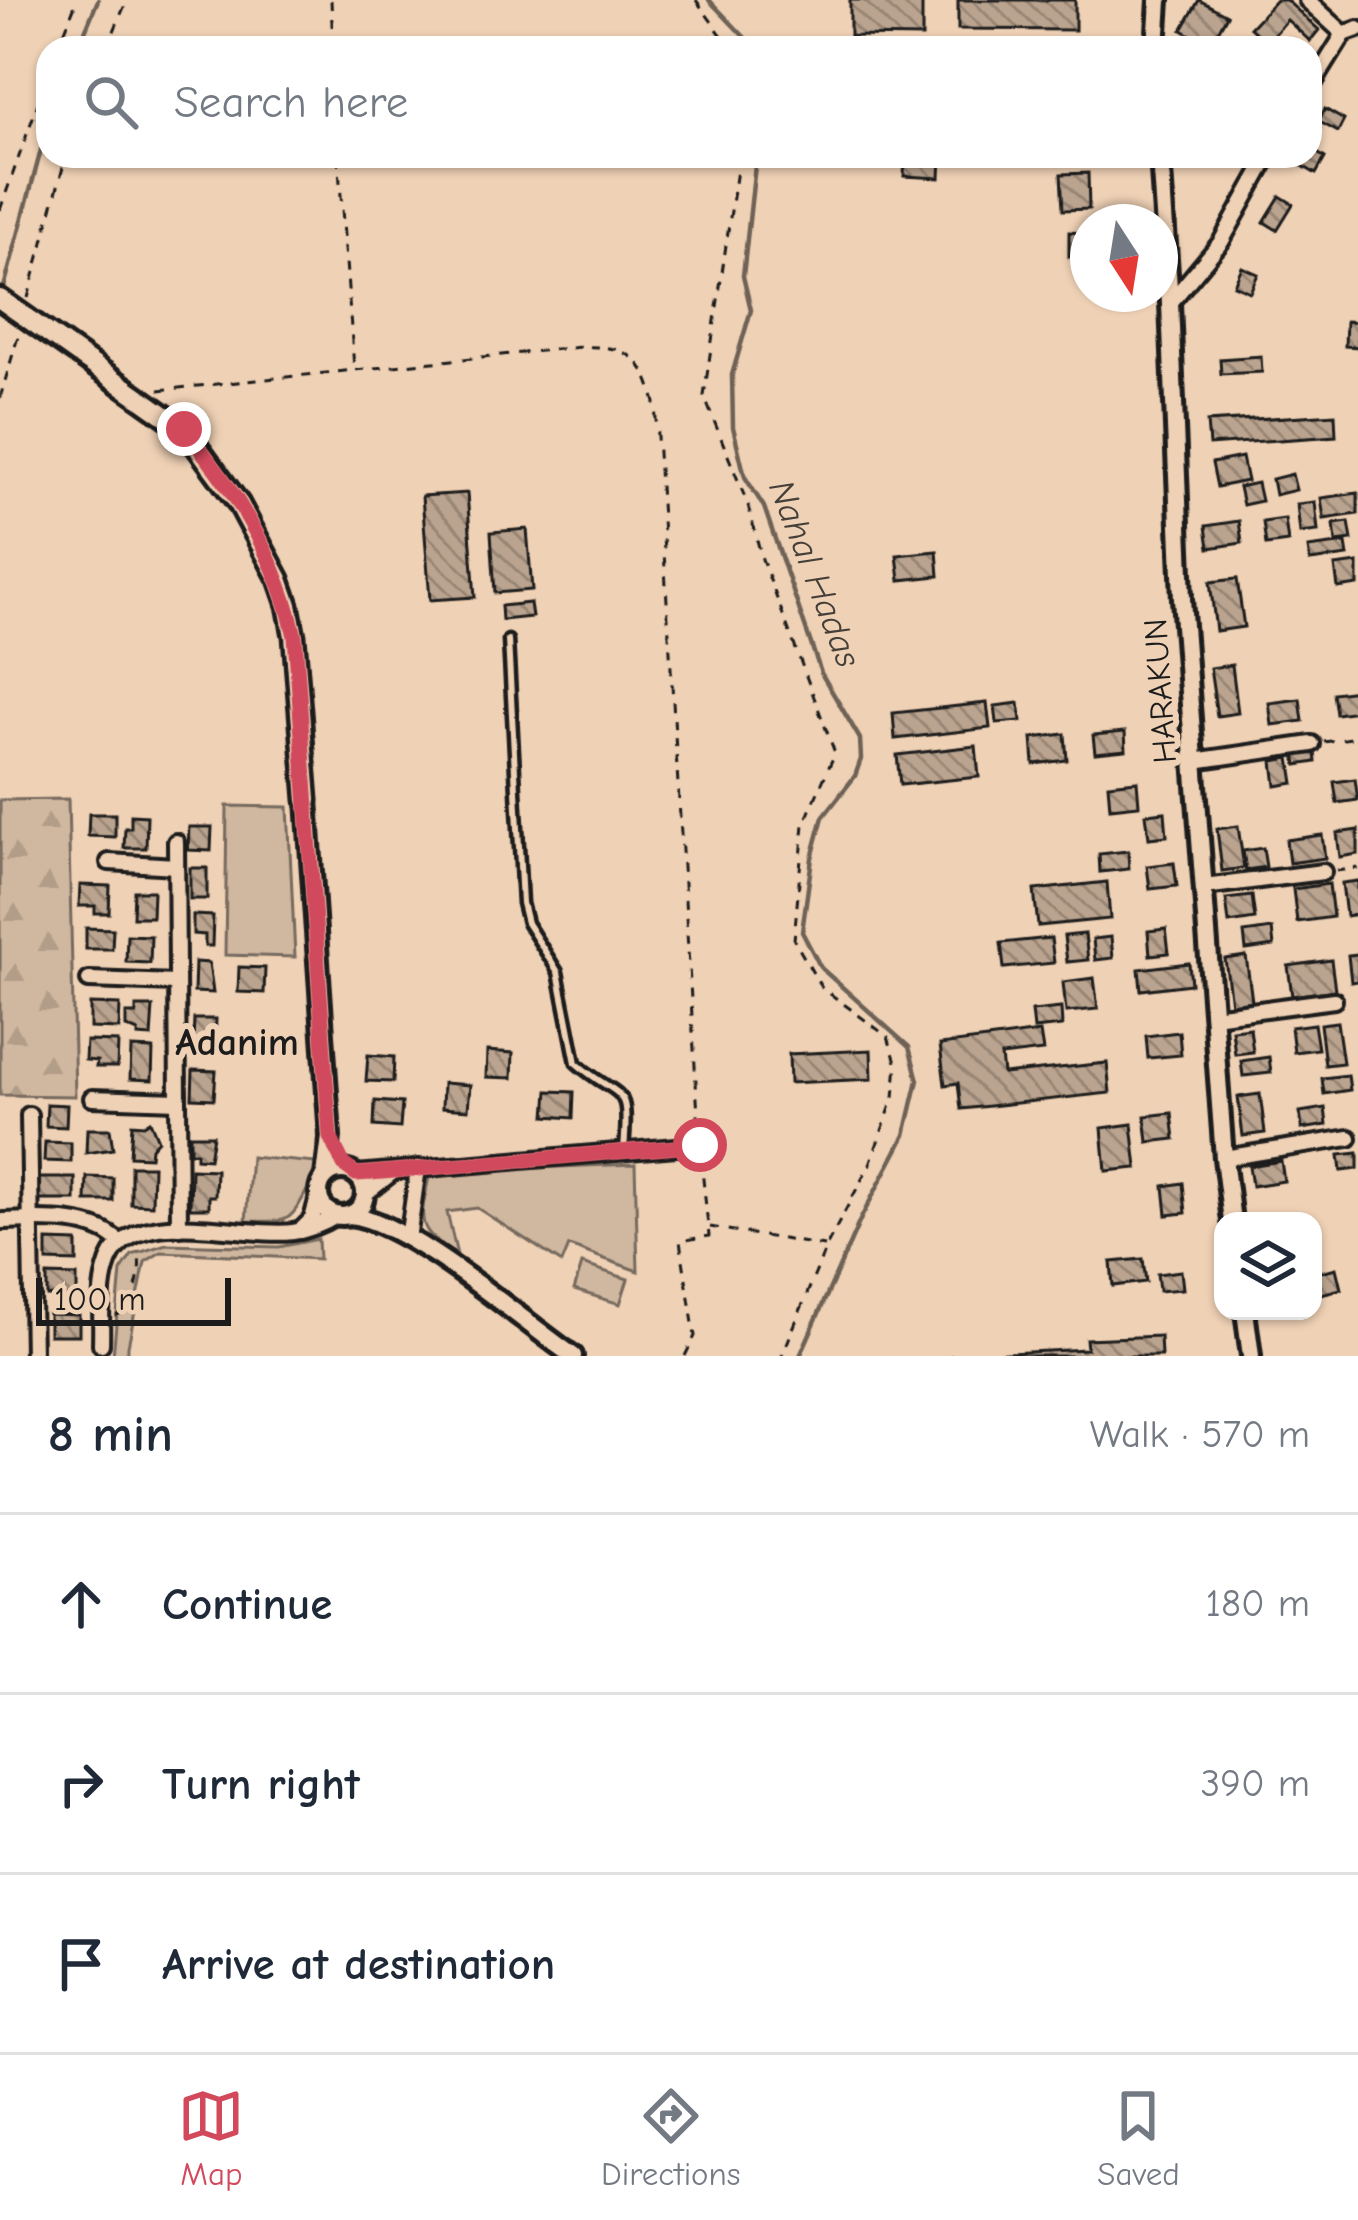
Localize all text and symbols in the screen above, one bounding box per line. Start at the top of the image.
search box [36,36,1322,168]
icon: search [78,69,144,135]
text: Search here [174,76,408,128]
north arrow [1070,204,1178,312]
route end [157,402,211,456]
water label: Nahal Hadas [760,474,869,673]
street label: HARAKUN [1136,617,1184,765]
district label: Adanim [175,1020,299,1065]
route start [673,1118,727,1172]
map controls [1214,1212,1322,1320]
button: layers [1214,1212,1322,1320]
scale bar [36,1272,231,1325]
text: 100 m [54,1280,146,1318]
text: 8 min [48,1405,173,1464]
text: Walk · 570 m [1090,1412,1310,1457]
icon: ahead [48,1571,114,1637]
text: Continue [162,1578,332,1630]
text: 180 m [1205,1581,1310,1626]
icon: right [48,1751,114,1817]
text: Turn right [162,1758,360,1810]
text: 390 m [1201,1761,1310,1806]
icon: arrive [48,1931,114,1997]
text: Arrive at destination [162,1938,555,1990]
tab: Map [178,2083,244,2193]
tab: Directions [601,2083,741,2193]
tab: Saved [1097,2083,1180,2193]

